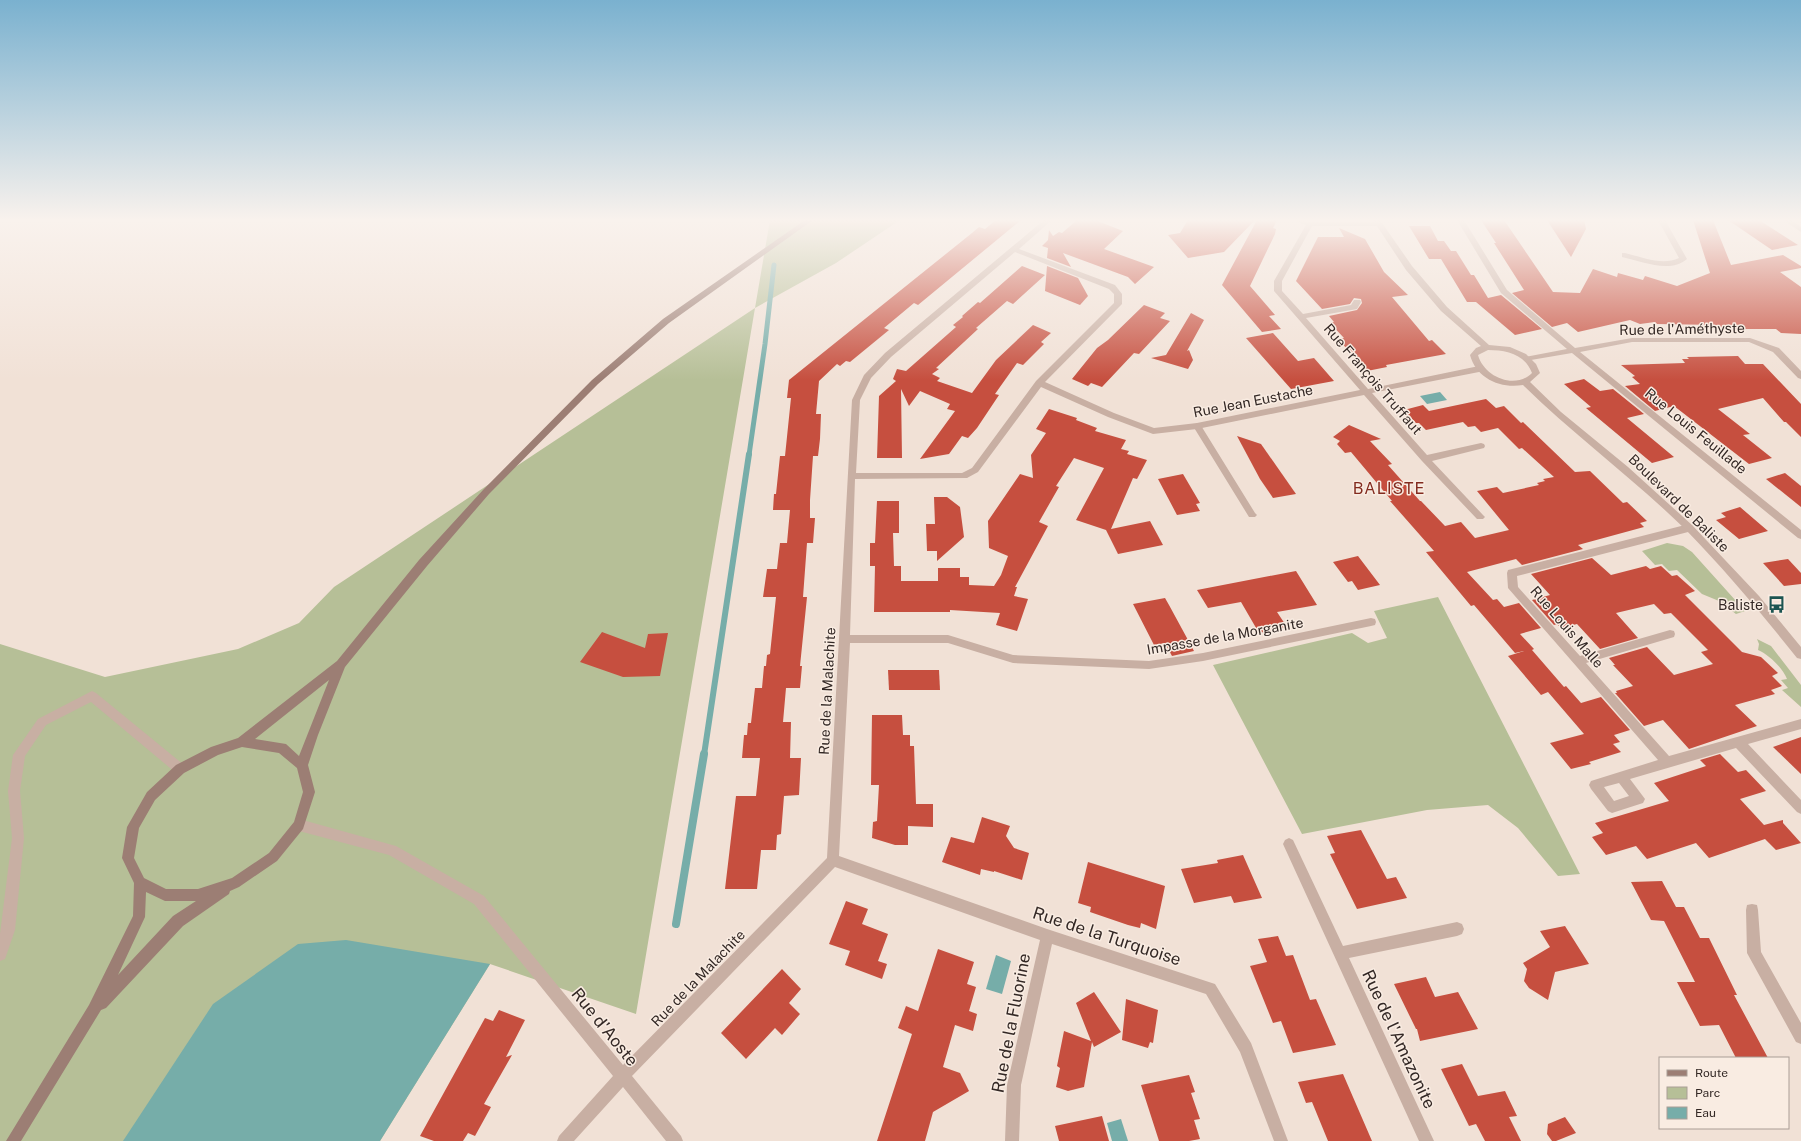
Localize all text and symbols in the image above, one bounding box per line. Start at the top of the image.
street label: Rue de l'Améthyste [1619,320,1745,338]
street label: Rue François Truffaut [1321,321,1425,437]
street label: Rue Jean Eustache [1192,382,1314,420]
street label: Rue Louis Feuillade [1642,385,1750,477]
street label: Boulevard de Baliste [1626,451,1733,555]
district label: BALISTE [1353,479,1425,498]
street label: Rue Louis Malle [1527,583,1607,671]
bus stop icon: Baliste [1766,595,1786,615]
place label: Baliste [1718,597,1763,613]
street label: Impasse de la Morganite [1146,614,1305,658]
street label: Rue de la Malachite [816,627,838,755]
street label: Rue de la Turquoise [1030,903,1184,969]
street label: Rue de la Malachite [648,926,748,1029]
street label: Rue de la Fluorine [988,951,1034,1095]
street label: Rue de l'Amazonite [1358,966,1440,1112]
street label: Rue d'Aoste [567,984,643,1070]
legend [1659,1057,1789,1129]
text: Route [1695,1066,1728,1080]
text: Parc [1695,1086,1720,1100]
text: Eau [1695,1106,1716,1120]

